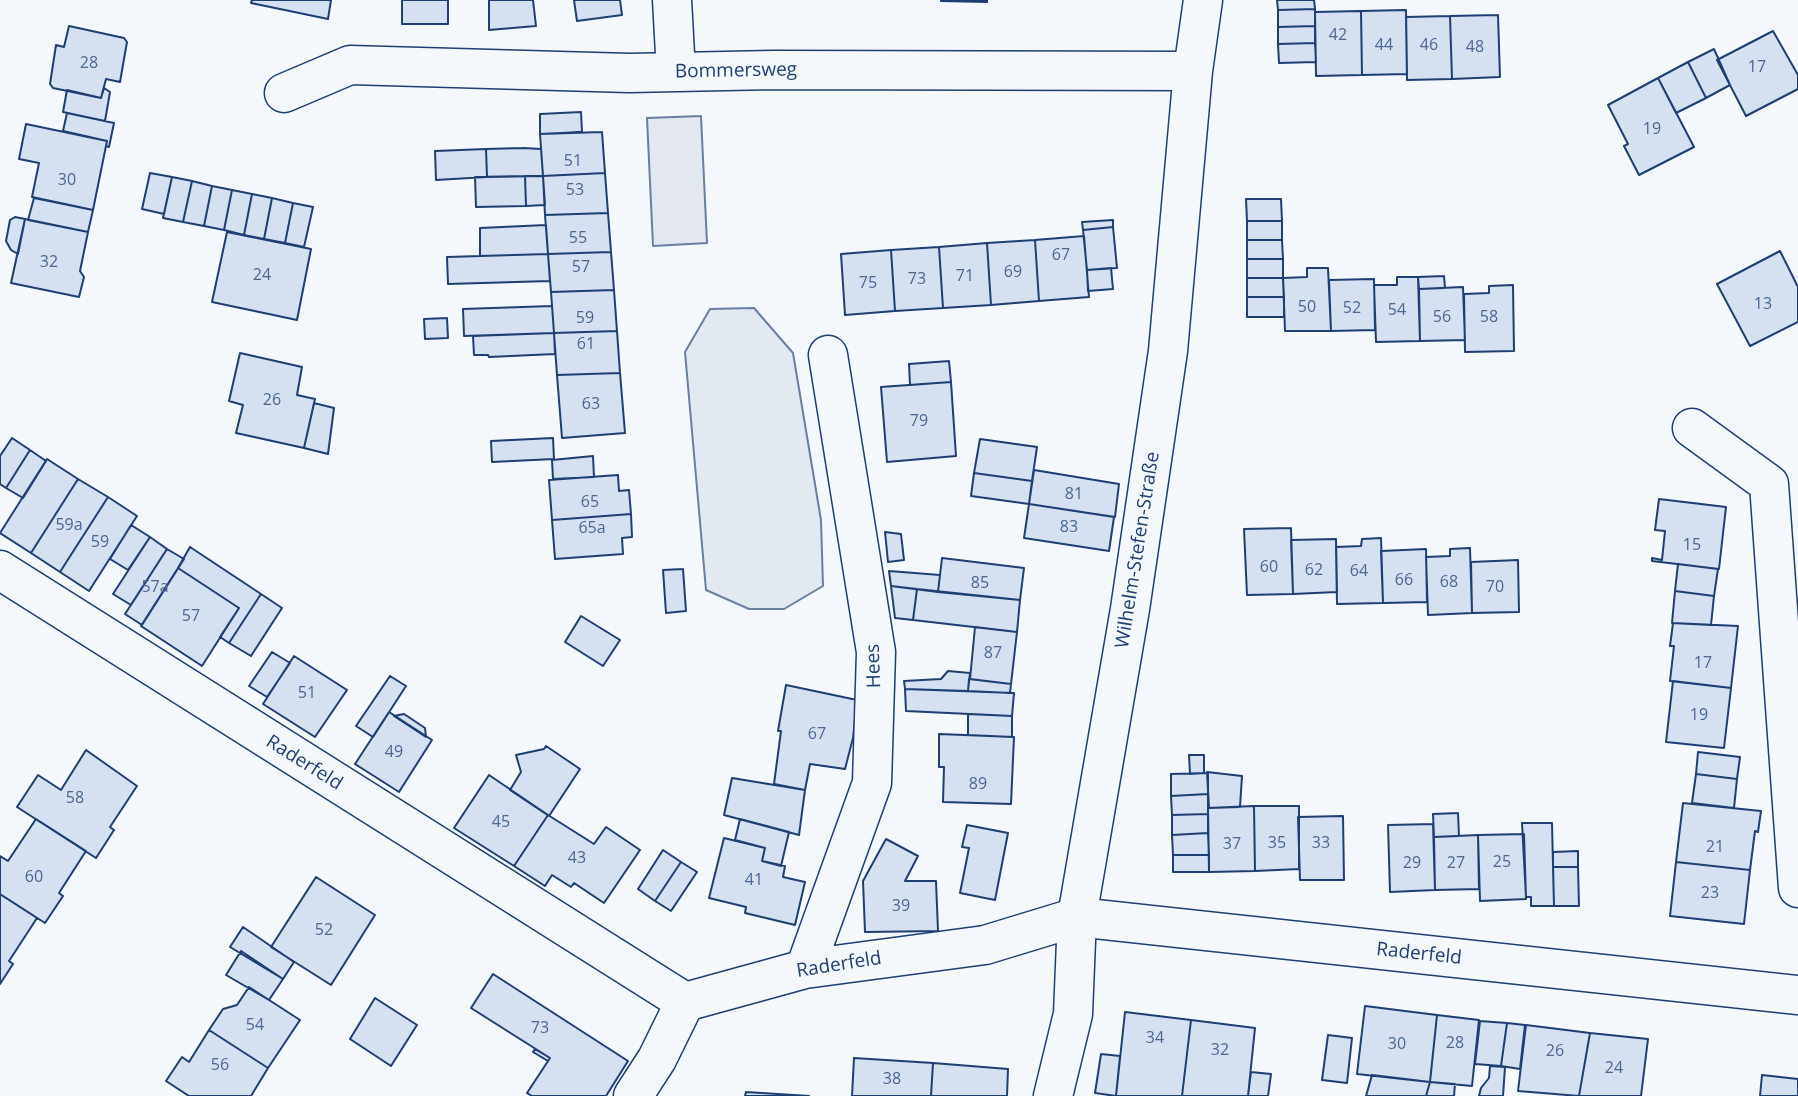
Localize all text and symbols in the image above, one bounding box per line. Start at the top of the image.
house number: 42 [1329,25,1347,45]
house number: 44 [1375,35,1393,55]
house number: 46 [1420,35,1438,55]
house number: 48 [1466,37,1484,57]
house number: 28 [80,53,98,73]
house number: 17 [1748,57,1766,77]
street label: Bommersweg [675,59,797,83]
house number: 19 [1643,119,1661,139]
house number: 51 [564,151,582,171]
house number: 30 [58,170,76,190]
house number: 53 [566,180,584,200]
house number: 55 [569,228,587,248]
house number: 67 [1052,245,1070,265]
house number: 32 [40,252,58,272]
house number: 57 [572,257,590,277]
house number: 69 [1004,262,1022,282]
house number: 24 [253,265,271,285]
house number: 71 [956,266,974,286]
house number: 73 [908,269,926,289]
house number: 75 [859,273,877,293]
house number: 13 [1754,294,1772,314]
house number: 50 [1298,297,1316,317]
house number: 52 [1343,298,1361,318]
house number: 54 [1388,300,1406,320]
house number: 56 [1433,307,1451,327]
house number: 58 [1480,307,1498,327]
house number: 59 [576,308,594,328]
house number: 61 [577,334,595,354]
house number: 26 [263,390,281,410]
house number: 63 [582,394,600,414]
house number: 79 [910,411,928,431]
street label: Wilhelm-Stefen-Straße [1111,450,1165,650]
house number: 81 [1065,484,1083,504]
house number: 65 [581,492,599,512]
house number: 59a [55,515,83,535]
house number: 83 [1060,517,1078,537]
house number: 65a [578,518,606,538]
house number: 59 [91,532,109,552]
house number: 15 [1683,535,1701,555]
house number: 60 [1260,557,1278,577]
house number: 62 [1305,560,1323,580]
house number: 64 [1350,561,1368,581]
house number: 66 [1395,570,1413,590]
house number: 68 [1440,572,1458,592]
house number: 85 [971,573,989,593]
house number: 57a [141,577,169,597]
house number: 70 [1486,577,1504,597]
house number: 57 [182,606,200,626]
street label: Hees [862,643,886,689]
house number: 87 [984,643,1002,663]
house number: 17 [1694,653,1712,673]
house number: 51 [298,683,316,703]
house number: 19 [1690,705,1708,725]
house number: 67 [808,724,826,744]
street label: Raderfeld [262,731,346,795]
house number: 49 [385,742,403,762]
house number: 89 [969,774,987,794]
house number: 58 [66,788,84,808]
house number: 45 [492,812,510,832]
house number: 35 [1268,833,1286,853]
house number: 33 [1312,833,1330,853]
house number: 37 [1223,834,1241,854]
house number: 21 [1706,837,1724,857]
house number: 43 [568,848,586,868]
house number: 25 [1493,852,1511,872]
house number: 29 [1403,853,1421,873]
house number: 27 [1447,853,1465,873]
house number: 60 [25,867,43,887]
house number: 41 [745,870,763,890]
house number: 23 [1701,883,1719,903]
house number: 39 [892,896,910,916]
house number: 52 [315,920,333,940]
street label: Raderfeld [1375,938,1463,970]
street label: Raderfeld [795,947,883,983]
house number: 54 [246,1015,264,1035]
house number: 73 [531,1018,549,1038]
house number: 34 [1146,1028,1164,1048]
house number: 28 [1446,1033,1464,1053]
house number: 30 [1388,1034,1406,1054]
house number: 32 [1211,1040,1229,1060]
house number: 26 [1546,1041,1564,1061]
house number: 56 [211,1055,229,1075]
house number: 24 [1605,1058,1623,1078]
house number: 38 [883,1069,901,1089]

